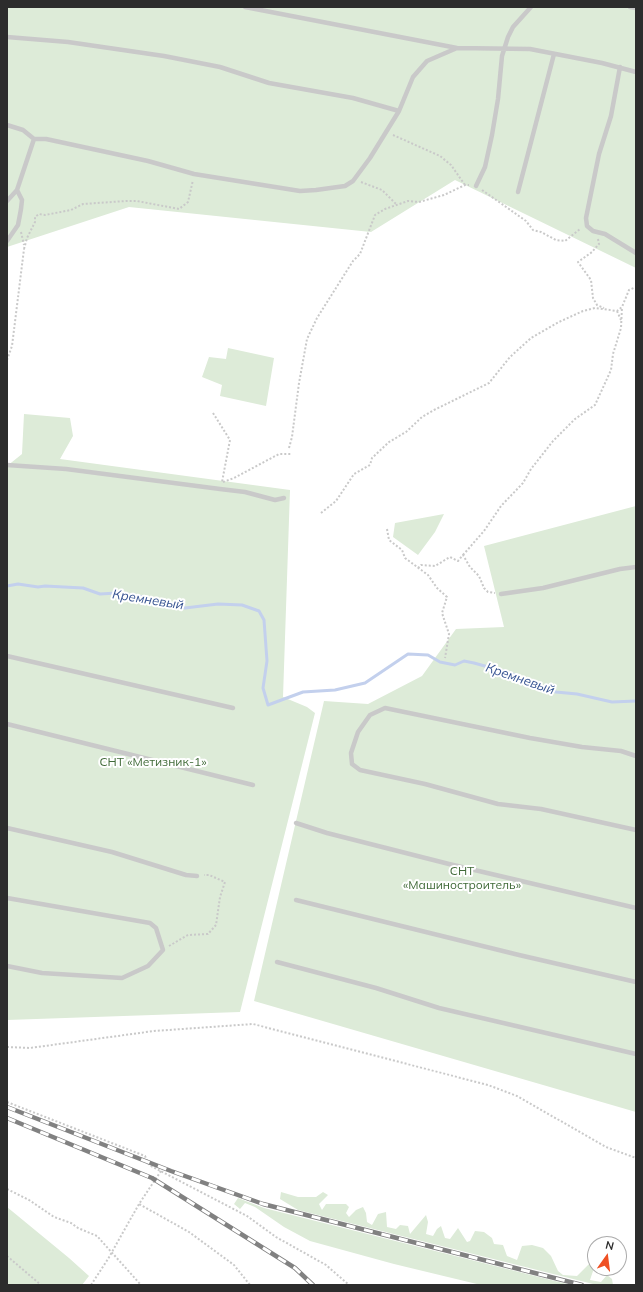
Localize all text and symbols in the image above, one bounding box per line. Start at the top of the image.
water label: Кремневый [111,587,185,613]
water label: Кремневый [483,660,557,698]
park label: СНТ «Метизник-1» [99,755,207,769]
park label: СНТ «Машиностроитель» [403,864,521,892]
north arrow [587,1236,627,1276]
text: N [604,1238,615,1253]

